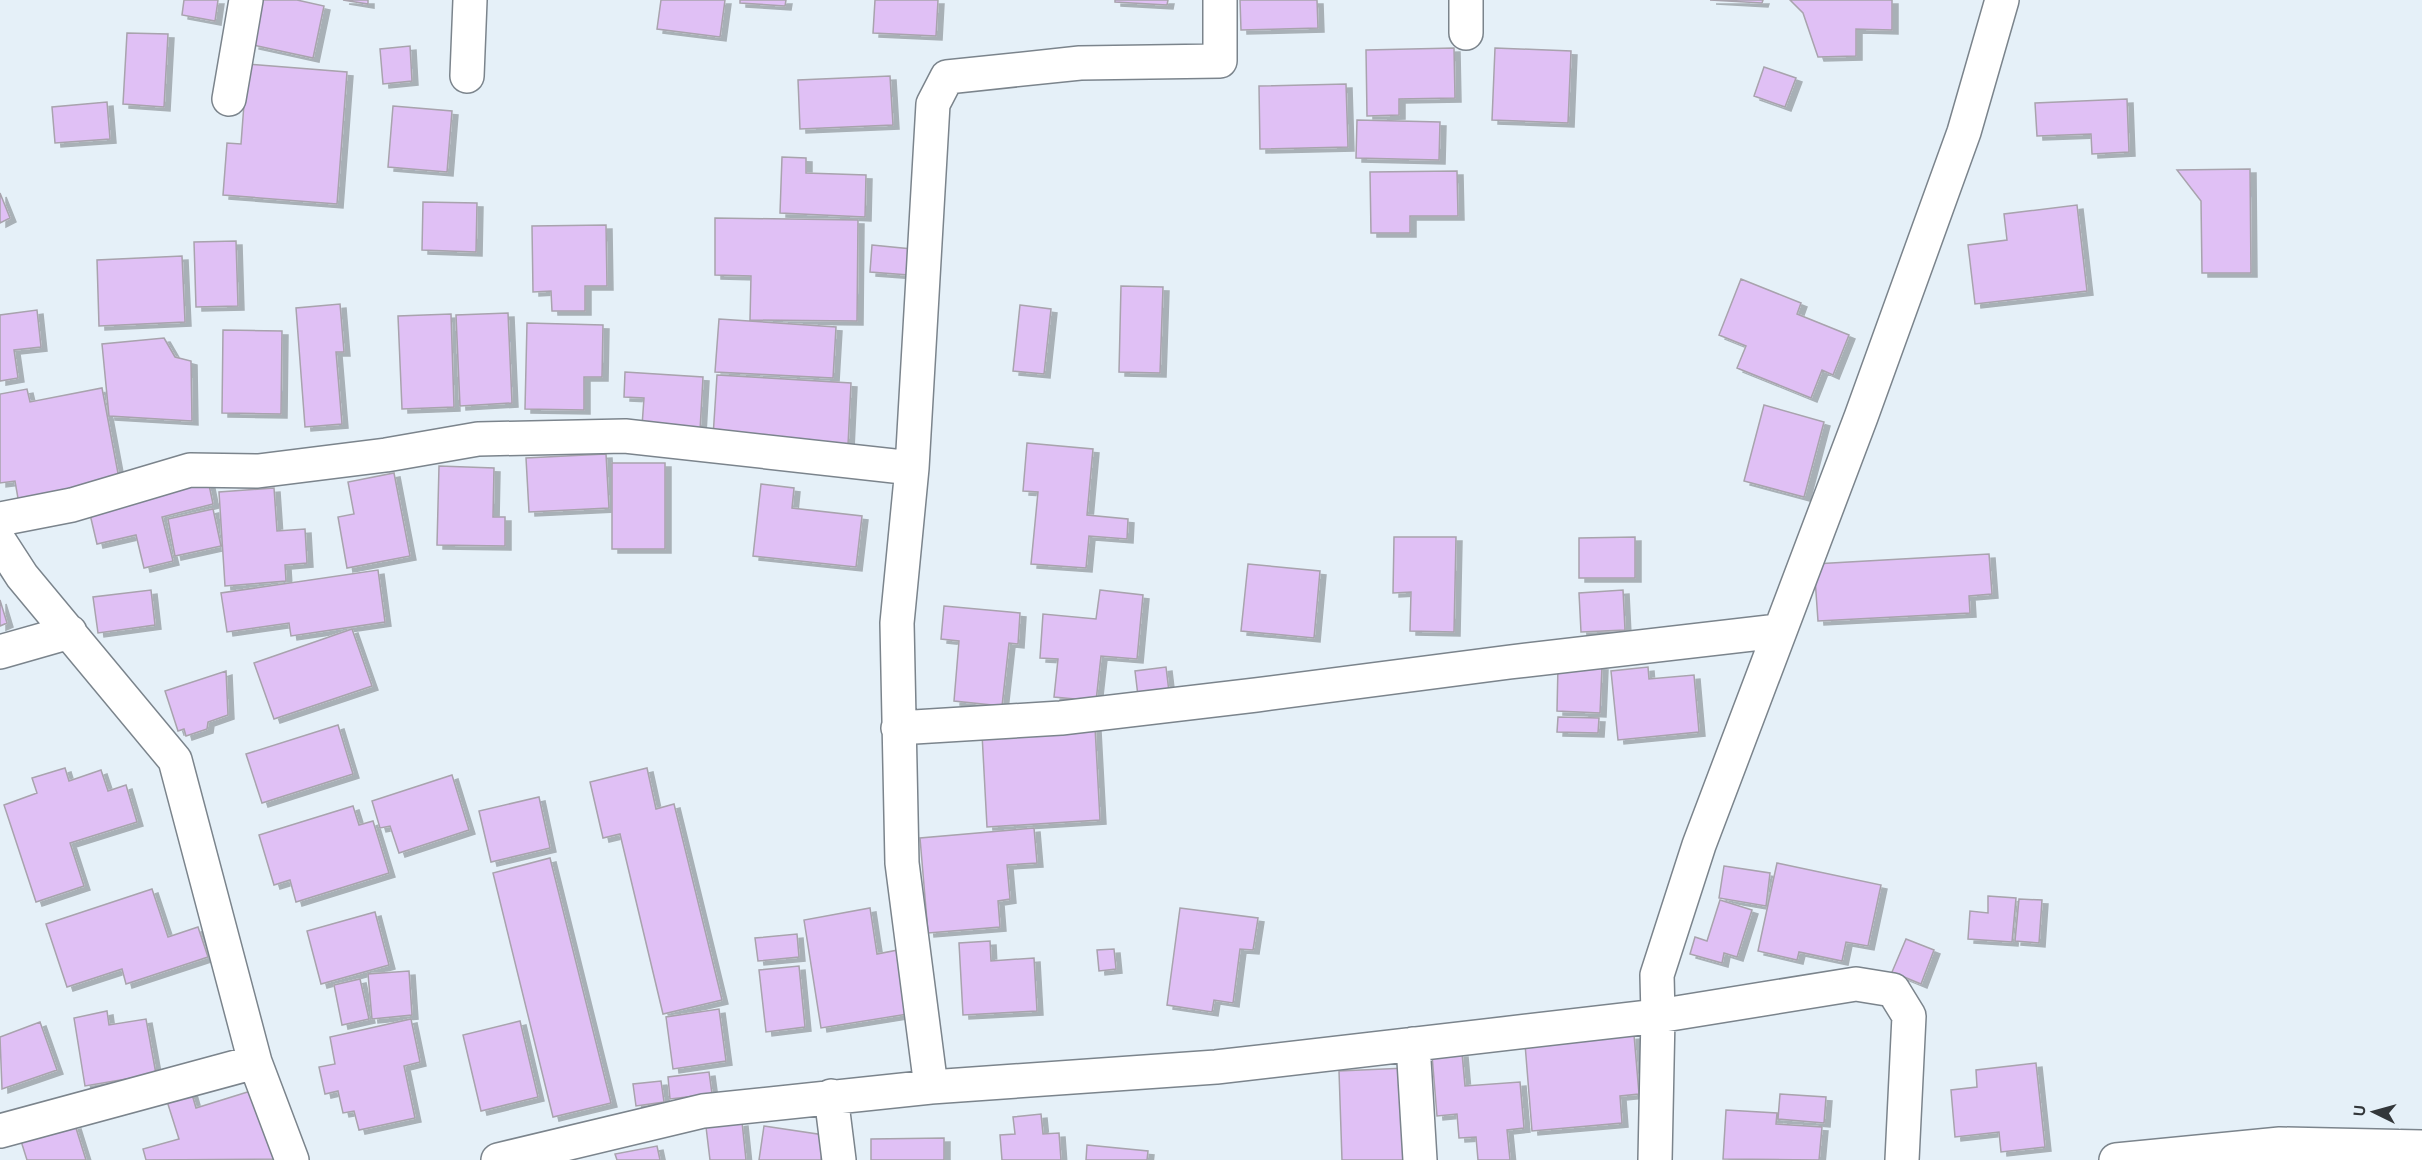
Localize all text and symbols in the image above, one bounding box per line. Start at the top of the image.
north arrow [2344,1082,2404,1142]
text: U [2350,1104,2370,1117]

